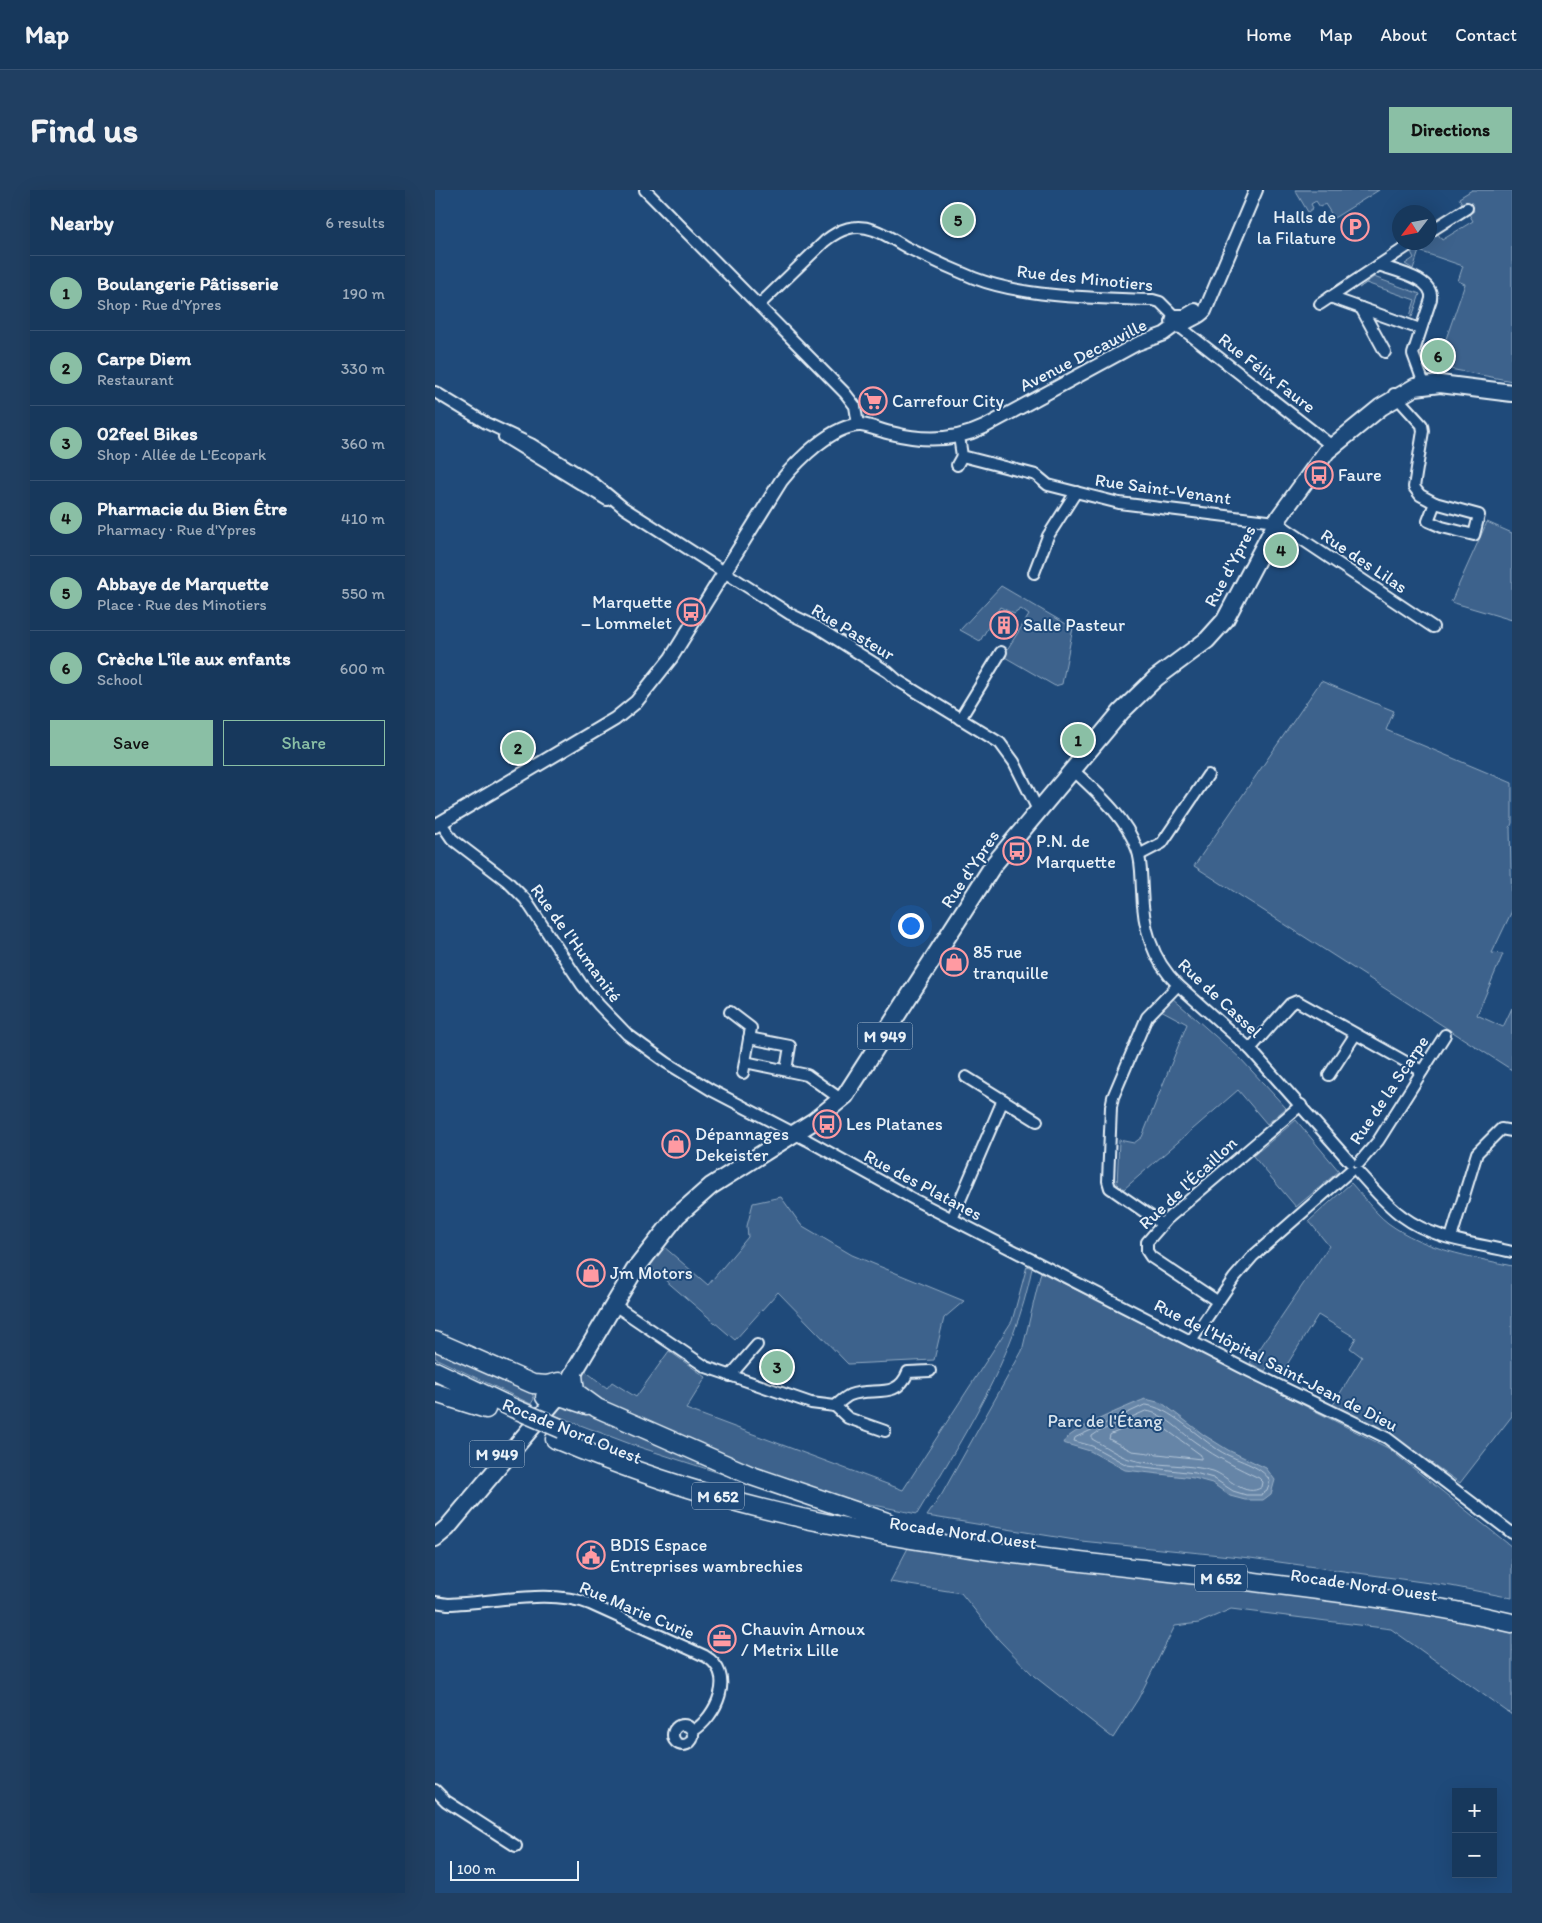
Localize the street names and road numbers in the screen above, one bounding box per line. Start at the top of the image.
street label: Rue des Minotiers [1016,260,1154,296]
street label: Avenue Decauville [1016,313,1150,397]
street label: Rue Félix Faure [1214,328,1320,418]
street label: Rue Saint-Venant [1094,469,1233,509]
street label: Rue d'Ypres [1199,521,1261,611]
street label: Rue des Lilas [1316,524,1412,598]
street label: Rue Pasteur [807,599,899,666]
street label: Rue d'Ypres [936,826,1004,912]
street label: Rue de l'Humanité [526,879,626,1007]
street label: Rue de Cassel [1173,954,1267,1042]
road number: M 949 [857,1022,913,1049]
street label: Rue de la Scarpe [1344,1031,1434,1149]
street label: Rue de l'Écaillon [1134,1132,1242,1234]
street label: Rue des Platanes [860,1145,986,1225]
street label: Rue de l'Hôpital Saint-Jean de Dieu [1150,1294,1402,1436]
street label: Rocade Nord Ouest [499,1393,645,1469]
road number: M 949 [469,1440,525,1468]
road number: M 652 [692,1482,744,1510]
street label: Rocade Nord Ouest [888,1512,1038,1554]
street label: Rocade Nord Ouest [1289,1564,1439,1606]
road number: M 652 [1195,1565,1247,1592]
street label: Rue Marie Curie [576,1576,698,1644]

